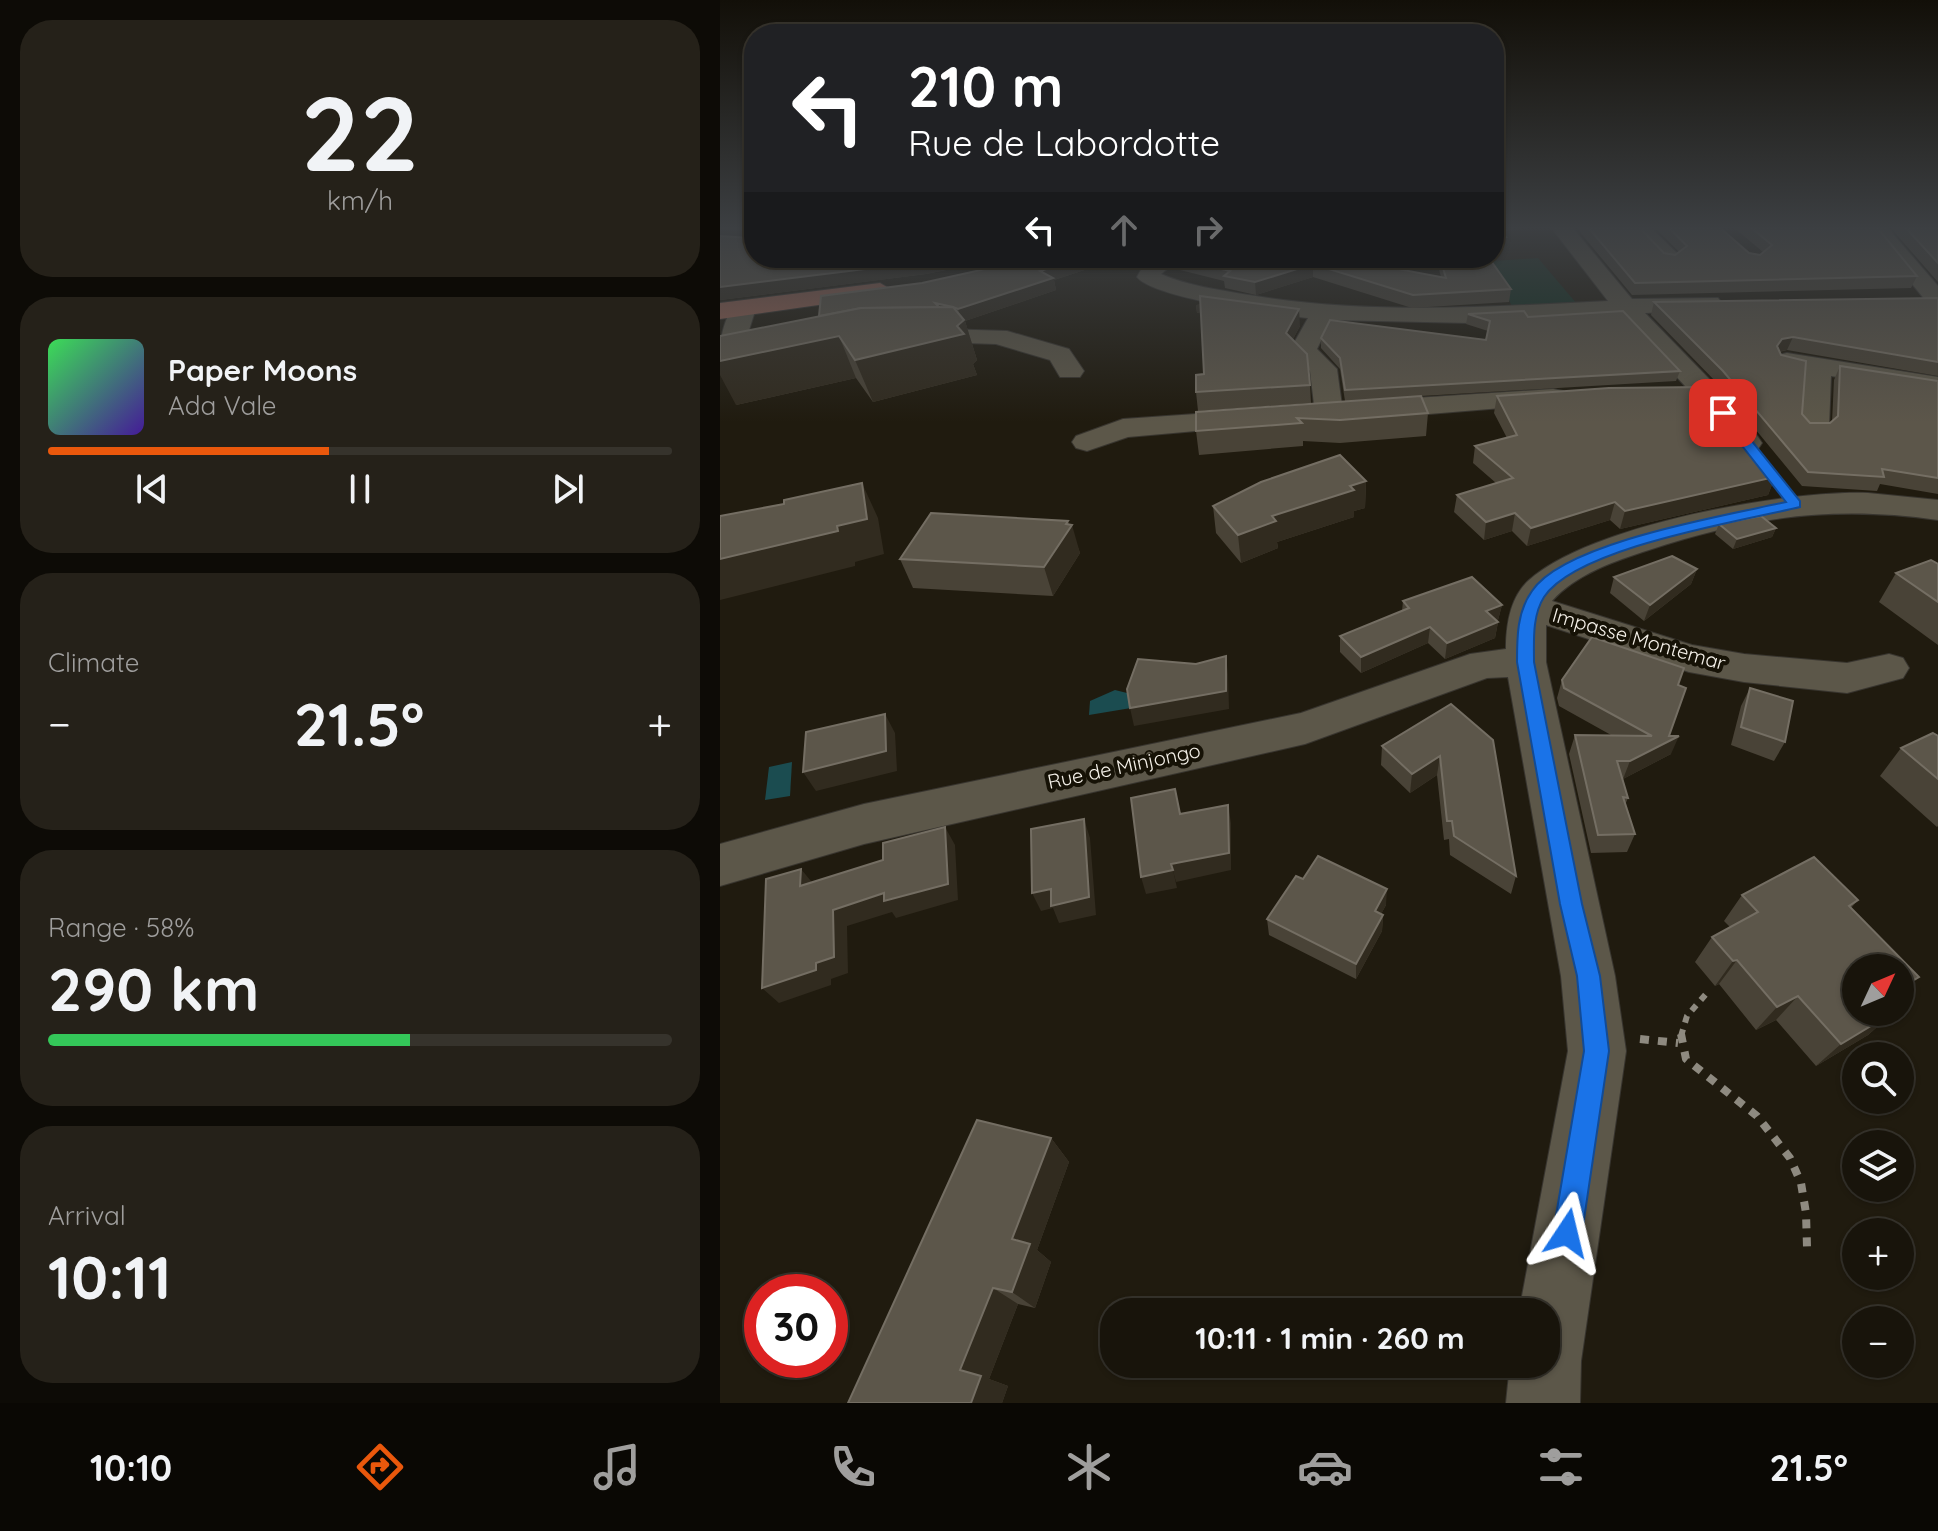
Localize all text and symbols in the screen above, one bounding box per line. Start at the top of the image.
text: 210 m [908,51,1063,121]
icon: left [776,56,880,160]
text: 22 [301,67,419,197]
text: Rue de Labordotte [908,120,1220,165]
text: km/h [327,184,393,217]
icon: left [1018,208,1062,252]
icon: ahead [1102,208,1146,252]
icon: right [1186,208,1230,252]
text: Paper Moons [168,351,357,389]
pin [1689,379,1757,447]
text: Ada Vale [168,389,277,422]
icon: arrive [1701,391,1745,435]
icon: previous [130,467,174,511]
icon: pause [338,467,382,511]
icon: next [546,467,590,511]
street label: Impasse Montemar [1550,602,1729,675]
text: Climate [48,646,139,679]
text: 21.5° [294,686,424,761]
text: − [48,696,71,751]
text: + [647,696,672,751]
street label: Rue de Minjongo [1045,737,1203,794]
text: Range · 58% [48,911,194,944]
text: 290 km [48,951,259,1026]
north arrow [1842,954,1914,1026]
map controls [1842,954,1914,1378]
button: search [1842,1042,1914,1114]
button: layers [1842,1130,1914,1202]
position arrow [1525,1191,1609,1275]
text: Arrival [48,1199,126,1232]
button: + [1842,1218,1914,1290]
text: 10:11 [48,1239,171,1314]
speed limit sign: 30 [744,1274,848,1378]
button: − [1842,1306,1914,1378]
text: 10:11 · 1 min · 260 m [1195,1319,1465,1357]
icon: directions [352,1439,408,1495]
icon: music [589,1439,645,1495]
icon: phone [825,1439,881,1495]
icon: climate [1061,1439,1117,1495]
icon: car [1297,1439,1353,1495]
icon: filters [1533,1439,1589,1495]
text: 10:10 [90,1445,172,1490]
text: 21.5° [1769,1445,1848,1490]

